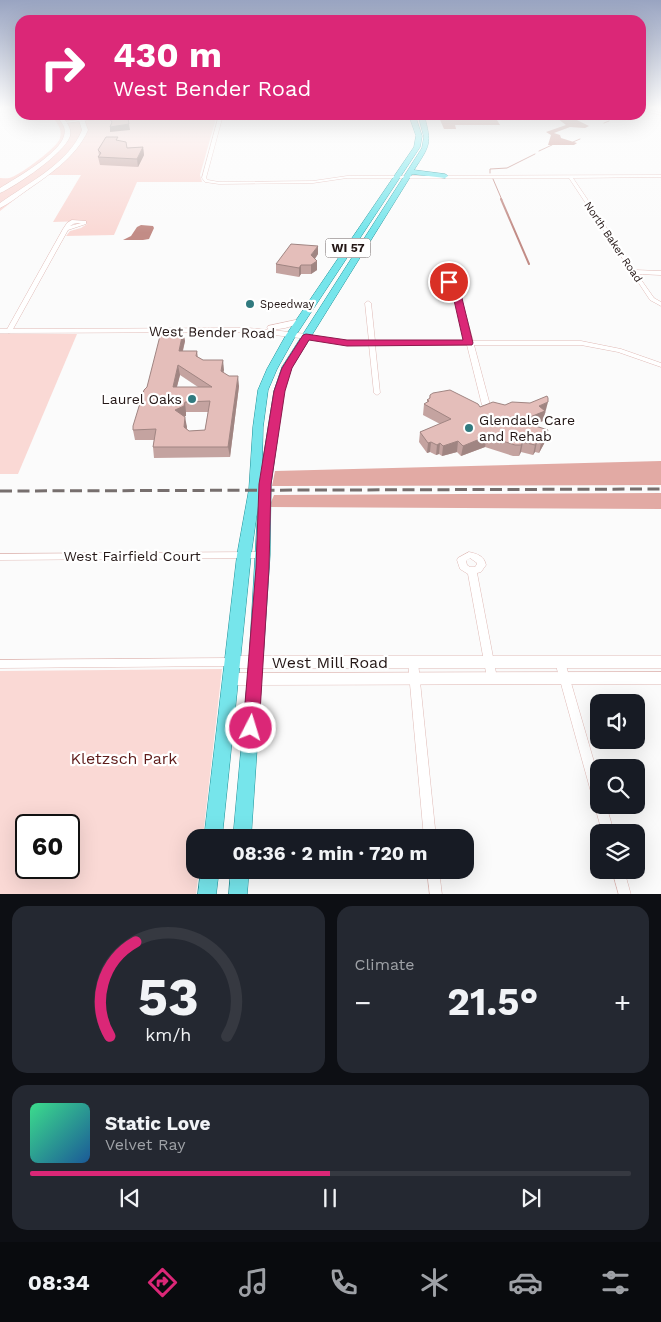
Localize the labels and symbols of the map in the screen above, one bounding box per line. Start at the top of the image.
street label: North Baker Road [581,199,645,285]
road number: WI 57 [326,238,370,258]
pin [428,261,470,303]
marker: Speedway [244,298,256,310]
place label: Speedway [260,298,314,311]
street label: West Bender Road [149,323,275,341]
place label: Laurel Oaks [101,391,182,407]
marker: Laurel Oaks [186,393,198,405]
place label: Glendale Care and Rehab [479,412,575,444]
marker: Glendale Care and Rehab [463,422,475,434]
street label: West Fairfield Court [63,548,201,564]
street label: West Mill Road [272,653,388,672]
position arrow [224,701,276,753]
park label: Kletzsch Park [71,749,177,768]
speed limit sign: 60 [15,814,80,879]

